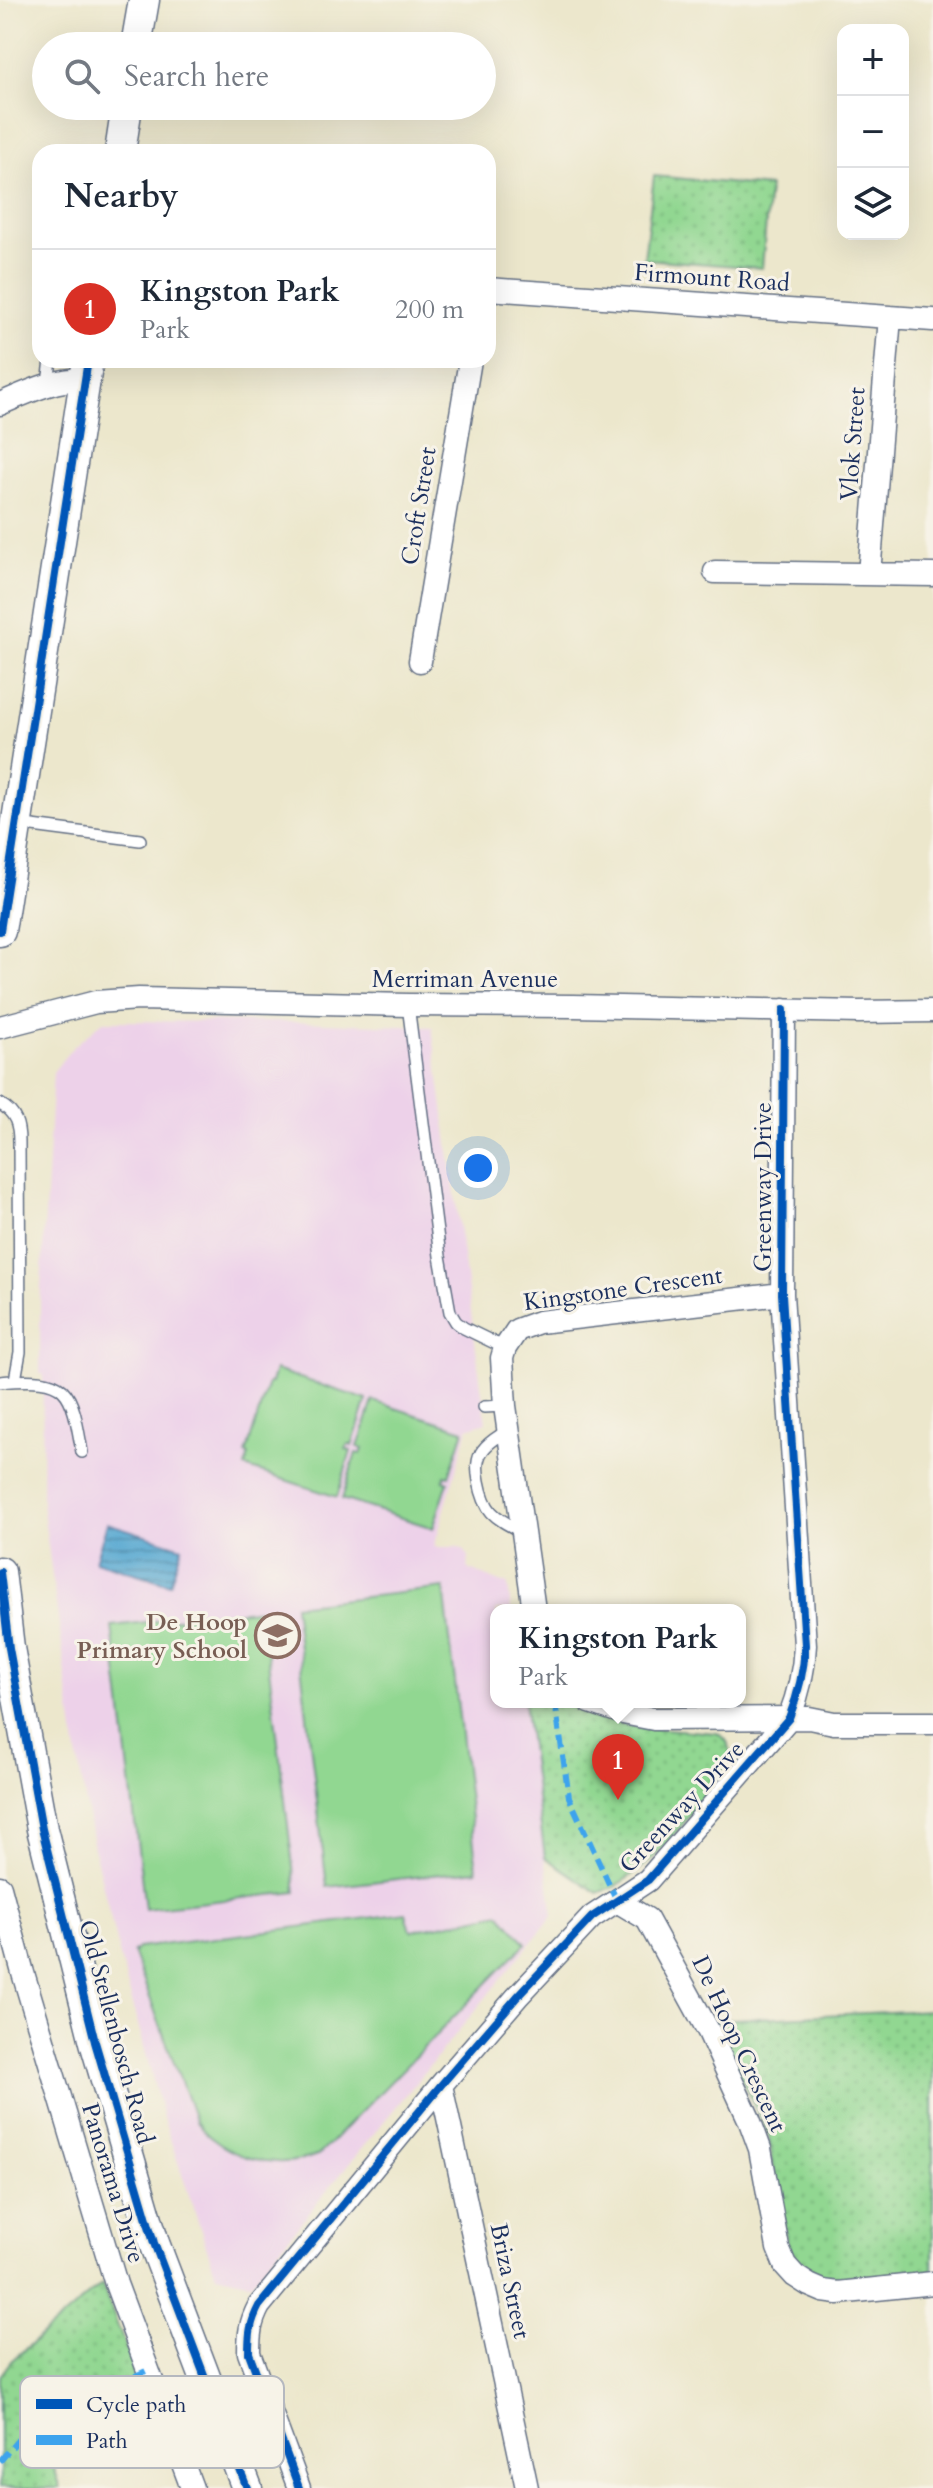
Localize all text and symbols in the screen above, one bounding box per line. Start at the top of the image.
map controls [837,24,909,240]
button: + [837,24,909,96]
search box [32,32,496,120]
icon: search [60,54,104,98]
text: Search here [124,56,269,97]
button: − [837,96,909,168]
button: layers [837,168,909,240]
text: Nearby [64,173,179,219]
street label: Firmount Road [633,256,791,300]
text: Kingston Park [140,271,339,312]
text: 1 [83,292,97,327]
text: 200 m [395,292,464,327]
text: Park [140,312,190,347]
street label: Vlok Street [833,386,873,502]
street label: Croft Street [393,444,445,567]
street label: Merriman Avenue [372,963,558,996]
street label: Greenway Drive [747,1102,780,1272]
your location [458,1148,498,1188]
street label: Kingstone Crescent [521,1259,725,1319]
popup [490,1604,746,1708]
place label: De Hoop Primary School [76,1606,247,1667]
school or university icon: De Hoop Primary School [254,1612,302,1660]
text: Kingston Park [518,1618,718,1659]
text: Park [518,1659,568,1694]
pin: 1 [592,1734,644,1800]
street label: Greenway Drive [612,1734,752,1880]
street label: Old Stellenbosch Road [70,1916,162,2148]
street label: De Hoop Crescent [684,1950,795,2138]
street label: Panorama Drive [73,2099,153,2267]
street label: Briza Street [482,2220,538,2342]
legend [20,2376,284,2468]
text: Cycle path [86,2390,186,2420]
text: Path [86,2426,128,2456]

